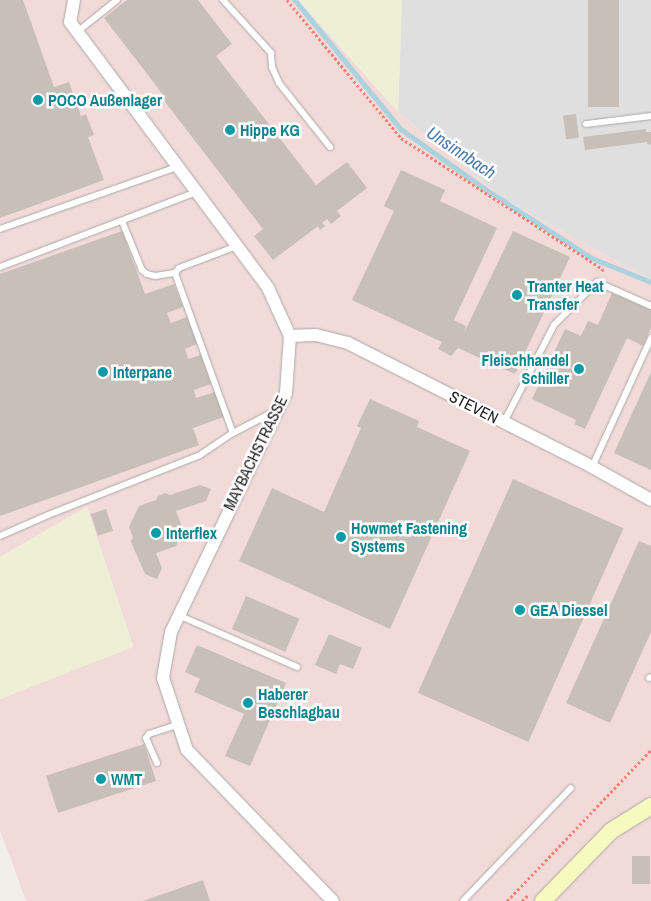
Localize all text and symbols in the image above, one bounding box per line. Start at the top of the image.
place label: POCO Außenlager [48,90,162,110]
marker: POCO Außenlager [32,94,44,106]
place label: Hippe KG [240,120,300,140]
water label: Unsinnbach [422,122,500,184]
marker: Hippe KG [224,124,236,136]
place label: Tranter Heat Transfer [527,276,604,314]
marker: Tranter Heat Transfer [511,289,523,301]
place label: Fleischhandel Schiller [481,350,569,388]
place label: Interpane [113,362,172,382]
marker: Fleischhandel Schiller [573,363,585,375]
marker: Interpane [97,366,109,378]
street label: STEVEN [446,387,502,427]
street label: MAYBACHSTRASSE [219,393,291,513]
place label: Howmet Fastening Systems [351,518,467,556]
place label: Interflex [166,523,217,543]
marker: Interflex [150,527,162,539]
marker: Howmet Fastening Systems [335,531,347,543]
place label: GEA Diessel [530,600,608,620]
marker: GEA Diessel [514,604,526,616]
place label: Haberer Beschlagbau [258,684,340,722]
marker: Haberer Beschlagbau [242,697,254,709]
place label: WMT [111,769,142,789]
marker: WMT [95,773,107,785]

